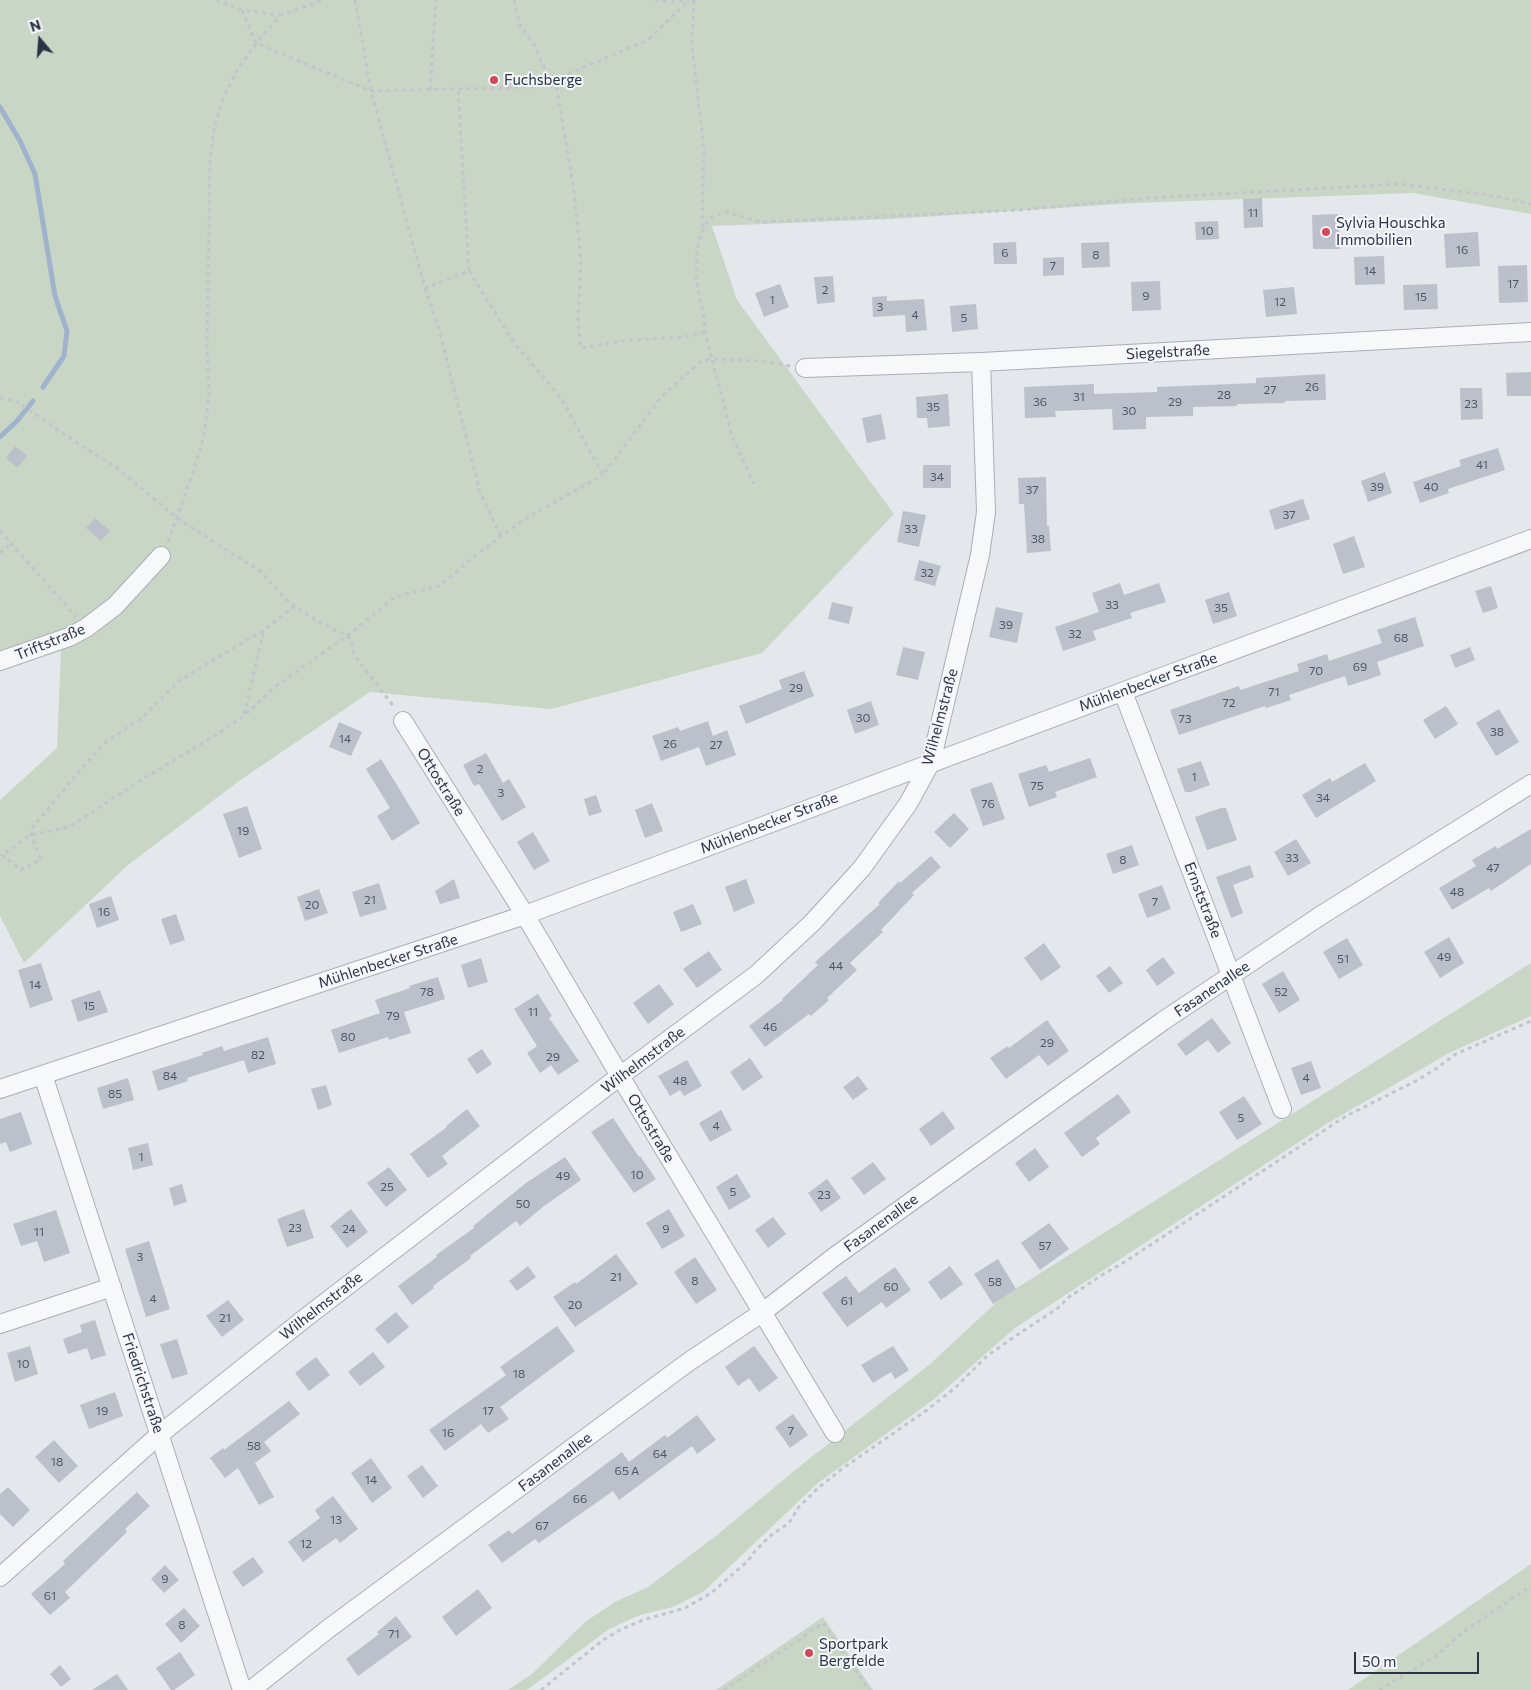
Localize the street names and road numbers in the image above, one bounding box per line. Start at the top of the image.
street label: Siegelstraße [1126,341,1210,363]
street label: Triftstraße [12,620,88,664]
street label: Mühlenbecker Straße [1076,649,1220,715]
street label: Wilhelmstraße [918,666,962,768]
street label: Ottostraße [413,745,469,819]
street label: Mühlenbecker Straße [698,788,840,858]
street label: Ernststraße [1180,859,1226,941]
street label: Mühlenbecker Straße [316,930,460,992]
street label: Fasanenallee [1171,957,1253,1021]
street label: Wilhelmstraße [598,1023,688,1097]
street label: Ottostraße [623,1090,679,1166]
street label: Fasanenallee [840,1190,922,1256]
street label: Wilhelmstraße [276,1268,366,1344]
street label: Friedrichstraße [118,1331,168,1435]
street label: Fasanenallee [515,1429,595,1495]

